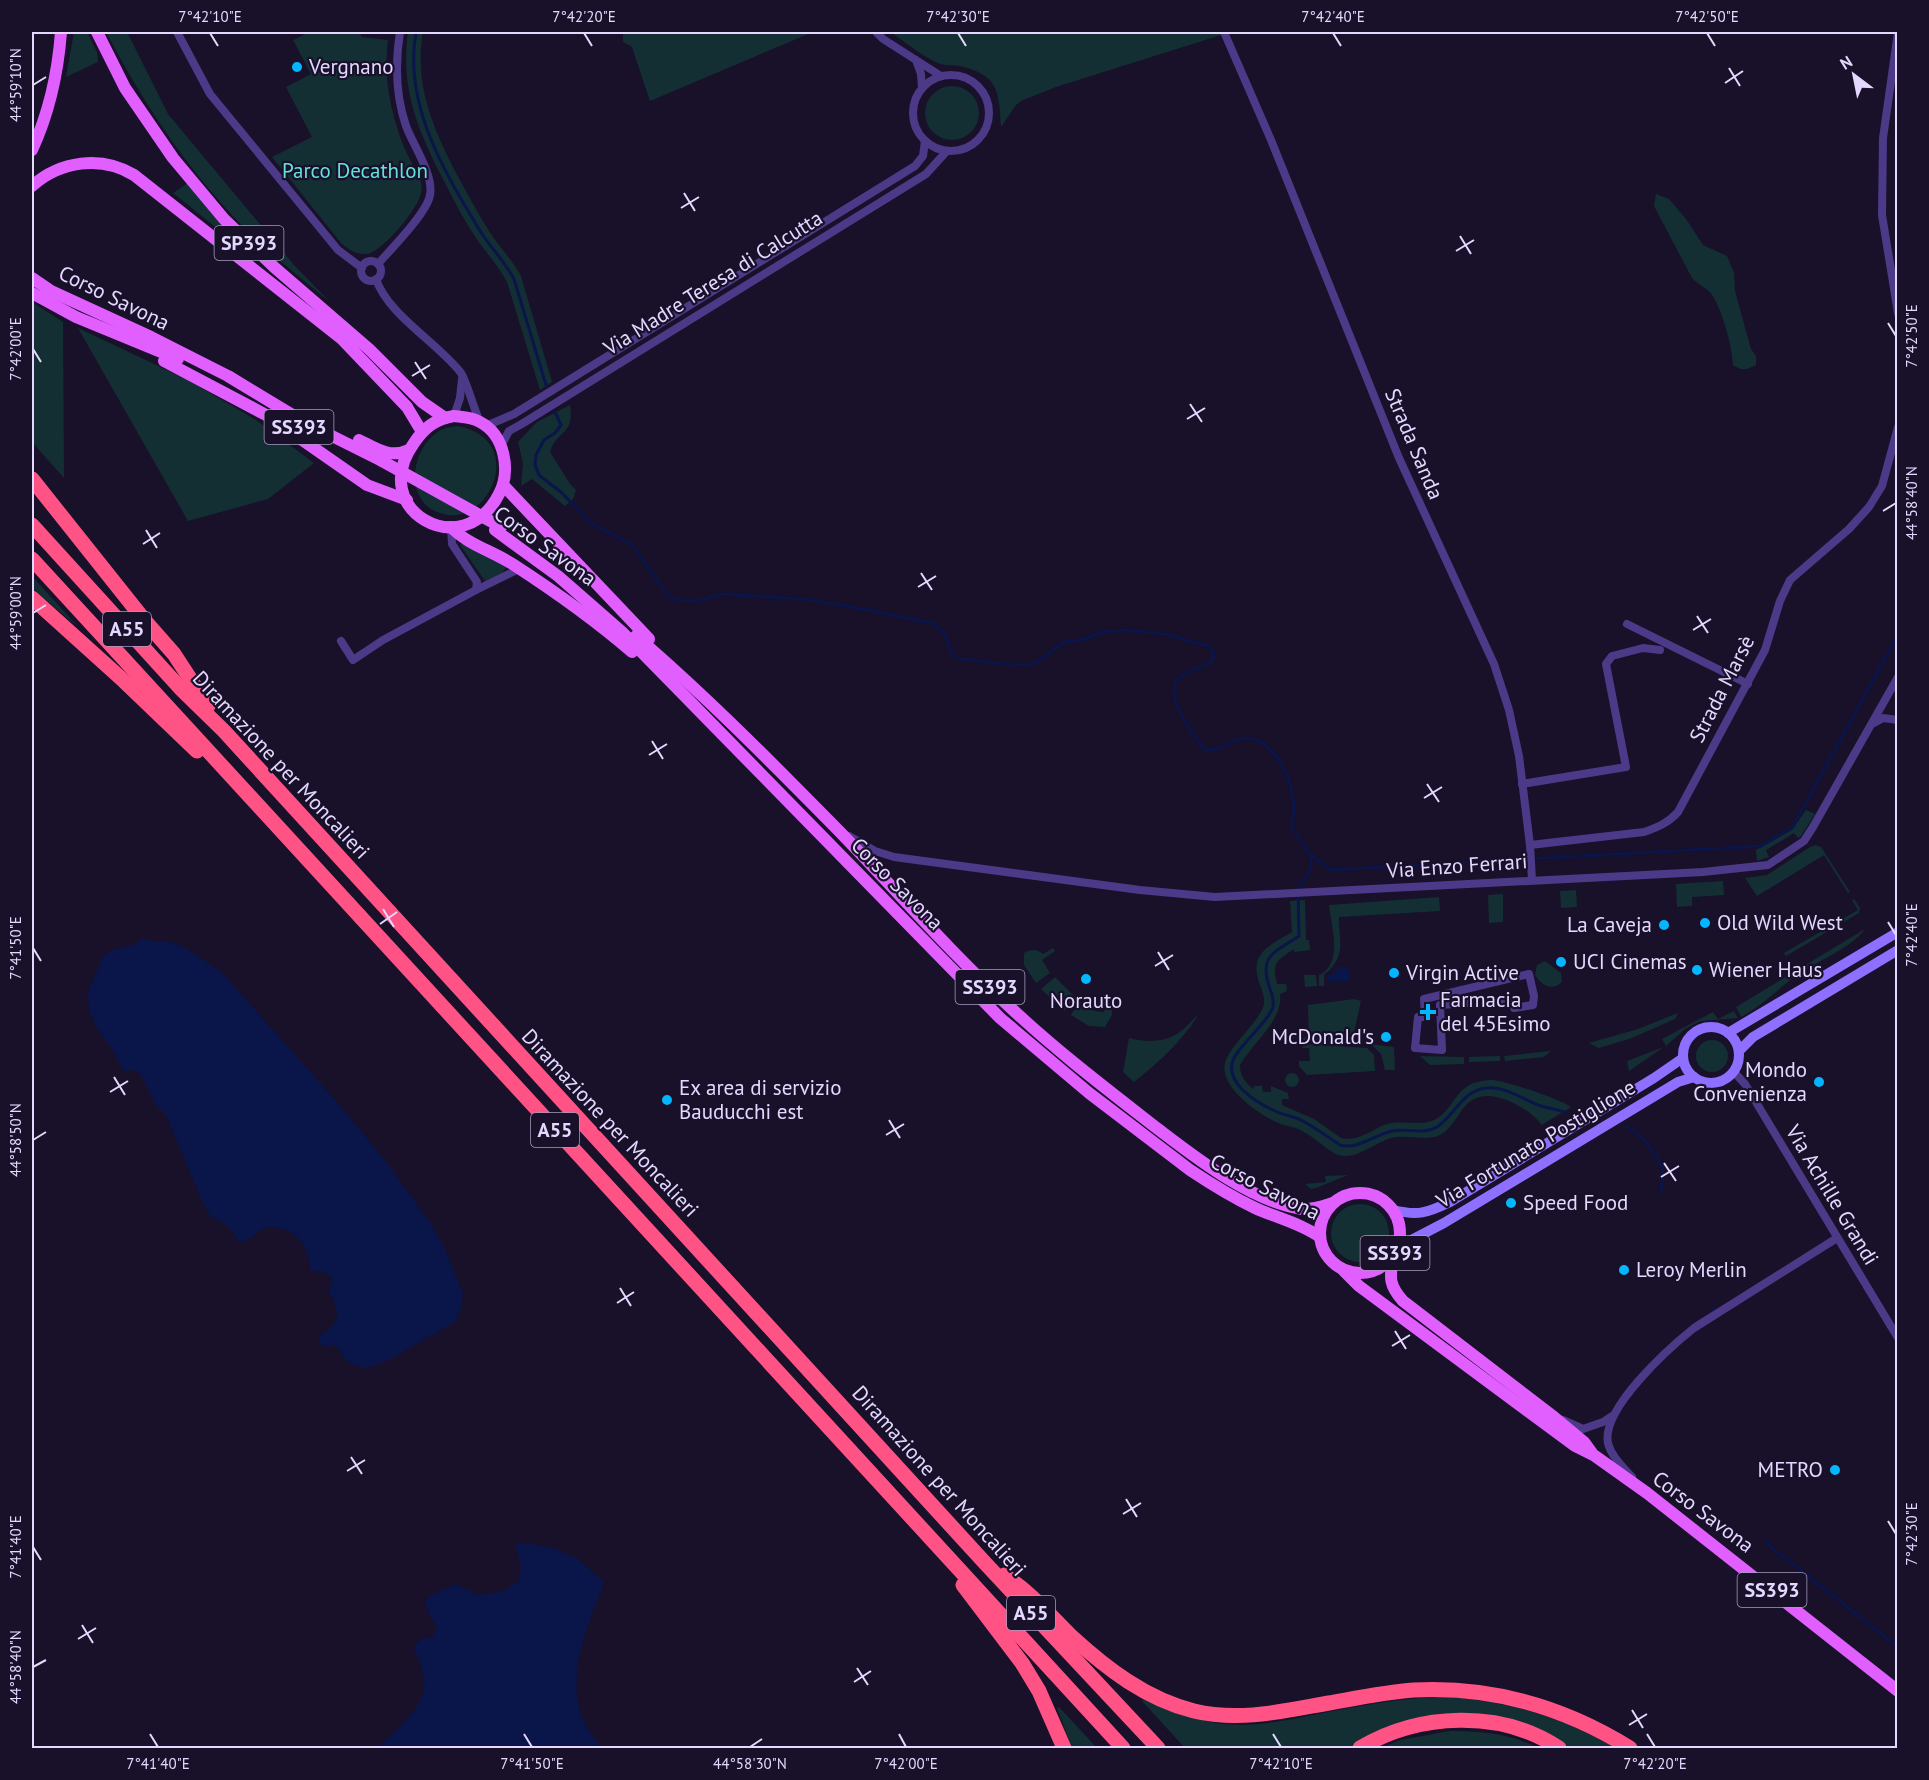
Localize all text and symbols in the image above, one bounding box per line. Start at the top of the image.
text: 7°42'10"E [178,7,242,26]
text: 7°42'20"E [552,7,616,26]
text: 7°42'30"E [926,7,990,26]
text: 7°42'40"E [1301,7,1365,26]
text: 7°42'50"E [1675,7,1739,26]
north arrow [1824,45,1884,105]
text: 44°59'10"N [6,48,25,122]
text: N [1836,51,1856,74]
place label: Vergnano [308,53,393,80]
marker: Vergnano [290,60,304,74]
park label: Parco Decathlon [282,157,428,184]
street label: Via Madre Teresa di Calcutta [597,204,827,362]
road number: SP393 [214,226,284,260]
street label: Corso Savona [54,259,174,336]
text: 7°42'50"E [1902,304,1921,368]
text: 7°42'00"E [6,317,25,381]
street label: Strada Sanda [1379,384,1450,503]
road number: SS393 [264,410,334,444]
text: 44°58'40"N [1902,466,1921,540]
street label: Corso Savona [489,499,602,592]
text: 44°59'00"N [6,576,25,650]
road number: A55 [103,612,151,646]
street label: Strada Marsè [1683,631,1760,747]
street label: Diramazione per Moncalieri [187,665,376,864]
street label: Corso Savona [845,832,949,936]
street label: Via Enzo Ferrari [1385,847,1528,884]
text: 7°42'40"E [1902,903,1921,967]
place label: Old Wild West [1717,909,1843,936]
place label: La Caveja [1567,911,1652,938]
text: 7°41'50"E [6,916,25,980]
marker: Old Wild West [1698,916,1712,930]
marker: La Caveja [1657,918,1671,932]
place label: UCI Cinemas [1573,948,1686,975]
marker: UCI Cinemas [1554,955,1568,969]
place label: Wiener Haus [1709,956,1822,983]
place label: Virgin Active [1405,959,1519,986]
marker: Wiener Haus [1690,963,1704,977]
marker: Virgin Active [1387,966,1401,980]
road number: SS393 [956,970,1024,1004]
marker: Norauto [1079,972,1093,986]
place label: Farmacia del 45Esimo [1440,986,1551,1037]
place label: Norauto [1050,987,1122,1014]
marker: Farmacia del 45Esimo [1421,1005,1435,1019]
street label: Diramazione per Moncalieri [516,1023,705,1222]
place label: McDonald's [1271,1023,1374,1050]
marker: McDonald's [1379,1030,1393,1044]
place label: Mondo Convenienza [1693,1056,1807,1107]
street label: Via Fortunato Postiglione [1430,1073,1640,1214]
place label: Ex area di servizio Bauducchi est [679,1074,842,1125]
marker: Mondo Convenienza [1812,1075,1826,1089]
marker: Ex area di servizio Bauducchi est [660,1093,674,1107]
text: 44°58'50"N [6,1103,25,1177]
road number: A55 [531,1113,579,1147]
street label: Via Achille Grandi [1779,1119,1885,1270]
street label: Corso Savona [1206,1147,1325,1226]
place label: Speed Food [1523,1189,1628,1216]
marker: Speed Food [1504,1196,1518,1210]
road number: SS393 [1360,1236,1430,1270]
place label: Leroy Merlin [1636,1256,1747,1283]
marker: Leroy Merlin [1617,1263,1631,1277]
street label: Diramazione per Moncalieri [846,1380,1032,1582]
place label: METRO [1758,1456,1823,1483]
marker: METRO [1828,1463,1842,1477]
street label: Corso Savona [1647,1465,1759,1558]
text: 7°42'30"E [1902,1502,1921,1566]
text: 7°41'40"E [6,1515,25,1579]
road number: SS393 [1738,1573,1806,1607]
road number: A55 [1007,1596,1055,1630]
text: 44°58'40"N [6,1630,25,1704]
text: 7°41'40"E [126,1754,190,1773]
text: 7°41'50"E [500,1754,564,1773]
text: 44°58'30"N [713,1754,787,1773]
text: 7°42'00"E [874,1754,938,1773]
text: 7°42'10"E [1249,1754,1313,1773]
text: 7°42'20"E [1623,1754,1687,1773]

